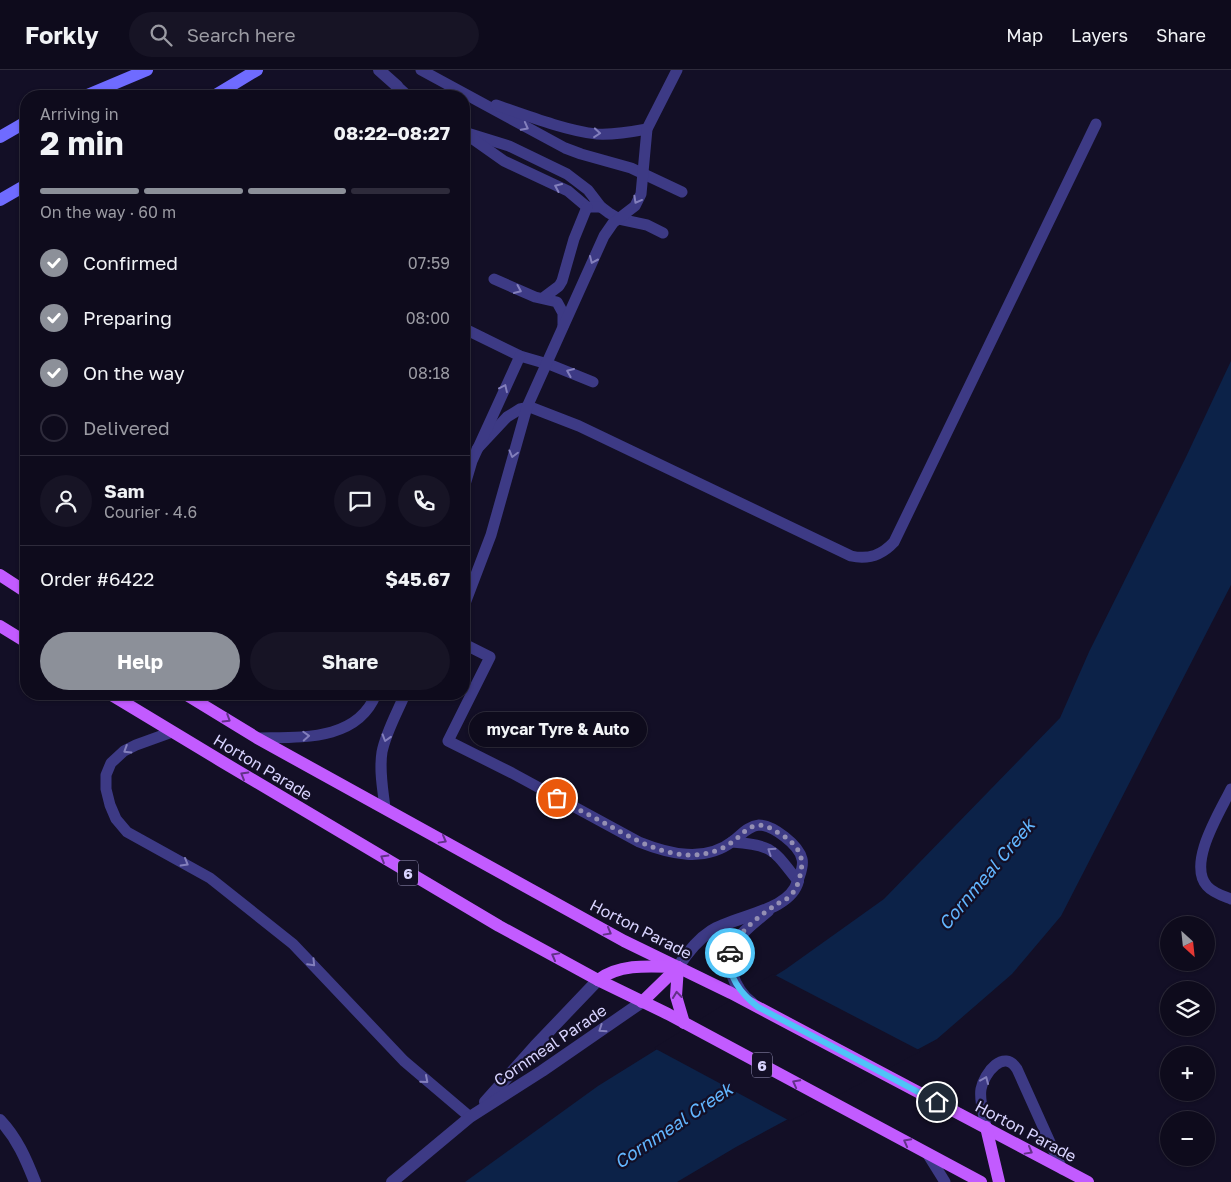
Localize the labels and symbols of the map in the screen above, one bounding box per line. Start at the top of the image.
one-way arrow [519,121,528,131]
one-way arrow [593,128,601,139]
one-way arrow [554,182,563,193]
one-way arrow [634,194,644,203]
one-way arrow [589,255,600,264]
one-way arrow [513,283,522,294]
one-way arrow [566,368,575,379]
one-way arrow [498,384,508,393]
one-way arrow [509,449,519,457]
one-way arrow [221,713,230,723]
callout: mycar Tyre & Auto [468,713,646,748]
street label: Horton Parade [210,730,316,804]
one-way arrow [302,731,310,742]
one-way arrow [382,734,392,742]
one-way arrow [123,744,132,754]
one-way arrow [240,771,249,781]
pin [536,777,578,819]
water label: Cornmeal Creek [933,813,1040,934]
one-way arrow [438,834,447,844]
one-way arrow [767,848,777,857]
one-way arrow [380,854,389,864]
one-way arrow [179,857,188,867]
road number: 6 [398,860,418,886]
street label: Horton Parade [587,895,695,963]
north arrow [1160,916,1215,971]
one-way arrow [603,926,612,936]
courier [705,928,755,978]
one-way arrow [551,952,560,962]
one-way arrow [307,957,316,966]
one-way arrow [672,991,683,999]
street label: Cornmeal Parade [490,1000,610,1090]
one-way arrow [598,1023,607,1033]
road number: 6 [752,1052,772,1078]
one-way arrow [419,1075,428,1083]
water label: Cornmeal Creek [610,1076,738,1173]
one-way arrow [978,1076,989,1085]
one-way arrow [793,1079,802,1089]
pin [916,1081,958,1123]
street label: Horton Parade [972,1096,1080,1166]
one-way arrow [904,1139,913,1149]
one-way arrow [1024,1144,1033,1154]

